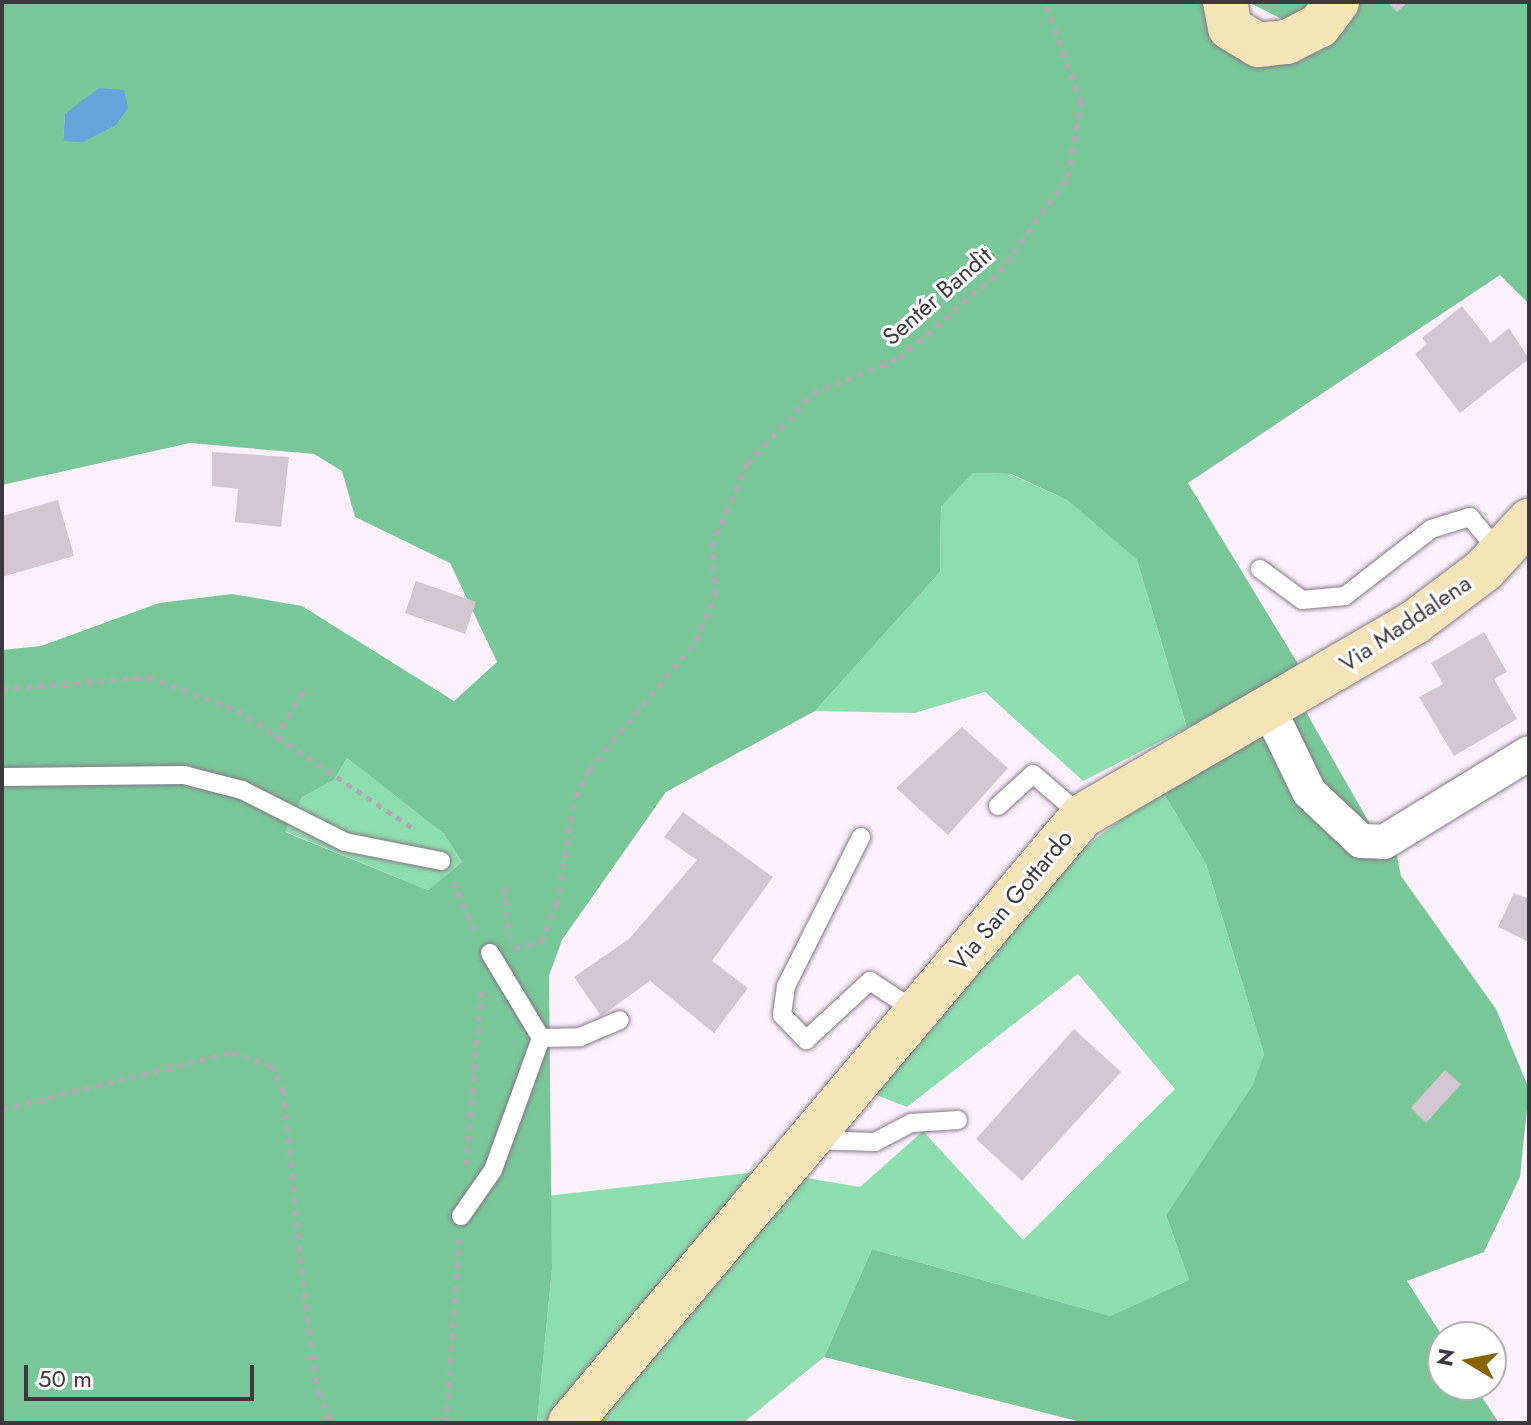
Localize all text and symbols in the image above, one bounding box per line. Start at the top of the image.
street label: Sentér Bandìt [877,241,997,351]
street label: Via Maddalena [1334,568,1476,678]
street label: Via San Gottardo [944,824,1078,976]
north arrow [1427,1321,1507,1401]
text: N [1428,1346,1463,1369]
scale bar [28,1349,258,1399]
text: 50 m [38,1361,92,1396]

